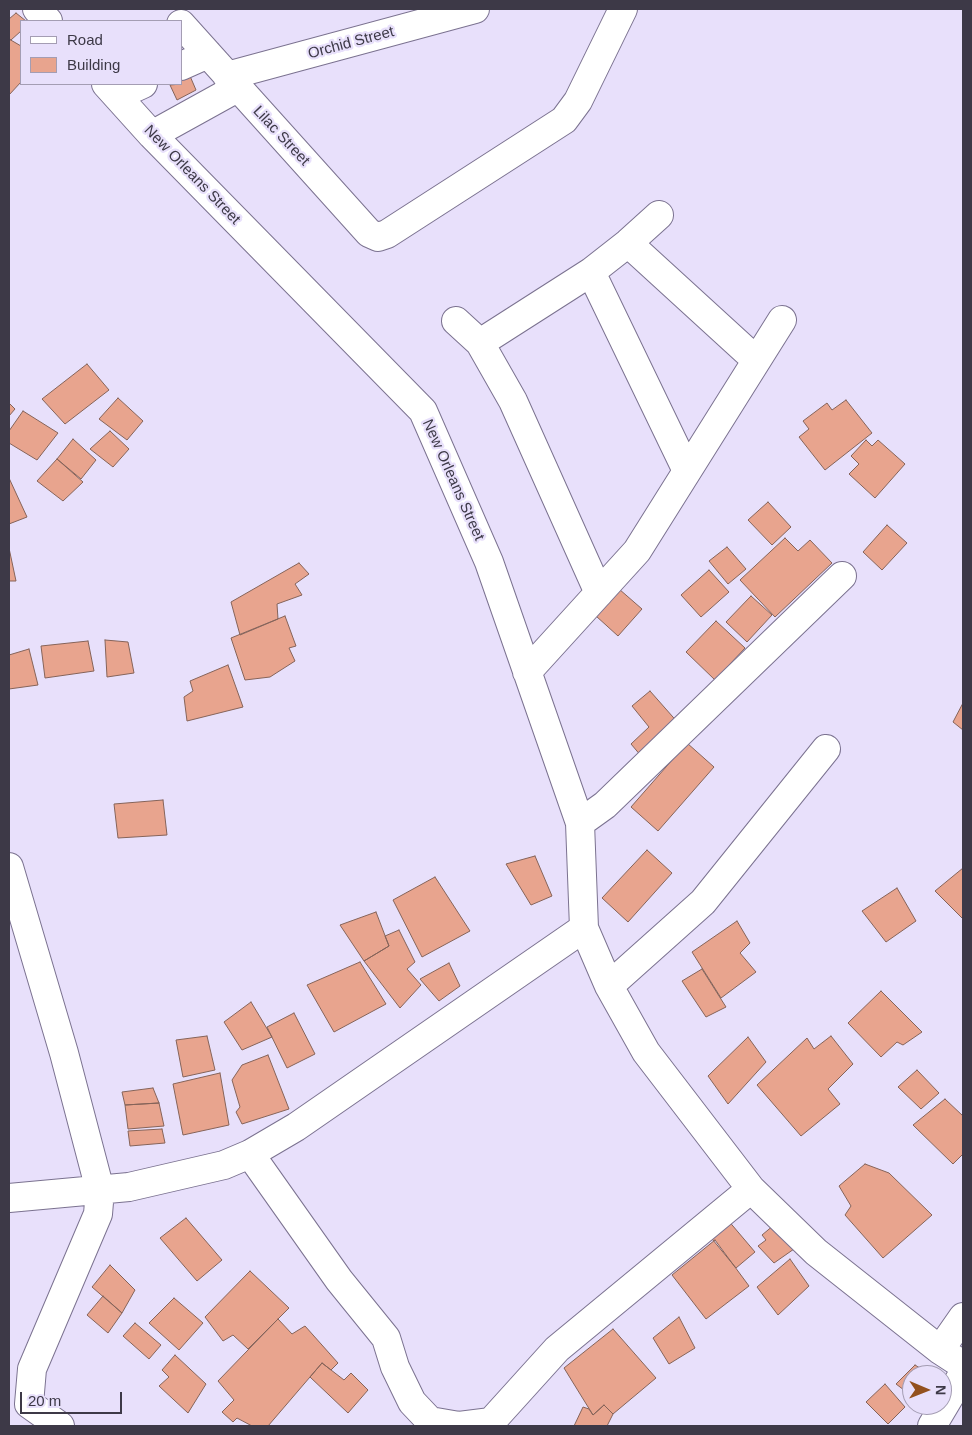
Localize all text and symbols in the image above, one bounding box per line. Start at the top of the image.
legend [20,20,182,85]
street label: Orchid Street [306,23,396,63]
text: Road [67,31,103,48]
text: Building [67,56,120,73]
street label: Lilac Street [249,102,313,170]
street label: New Orleans Street [140,122,244,228]
street label: New Orleans Street [418,417,488,543]
north arrow [902,1365,952,1415]
scale bar [22,1382,125,1414]
text: N [933,1385,949,1395]
text: 20 m [28,1392,61,1409]

